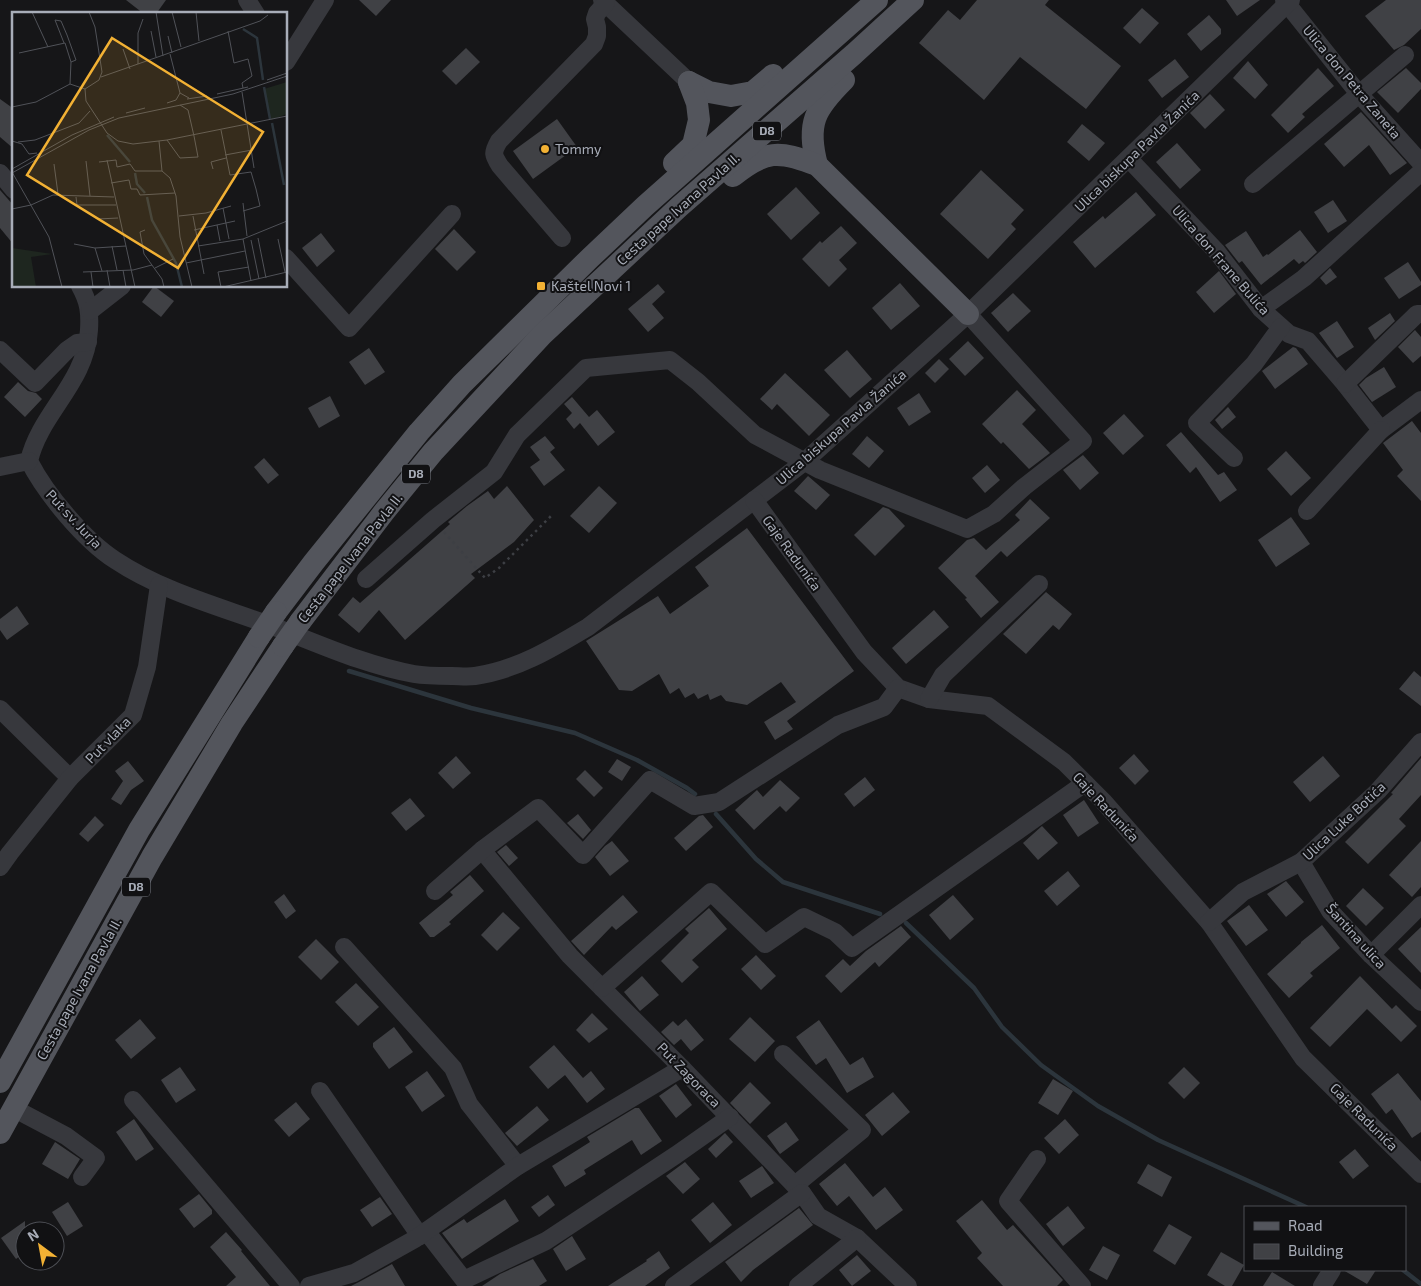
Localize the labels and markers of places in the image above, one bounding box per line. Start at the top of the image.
place label: Tommy [555,140,602,157]
marker: Tommy [539,143,551,155]
place label: Kaštel Novi 1 [551,277,631,294]
marker: Kaštel Novi 1 [535,280,547,292]

